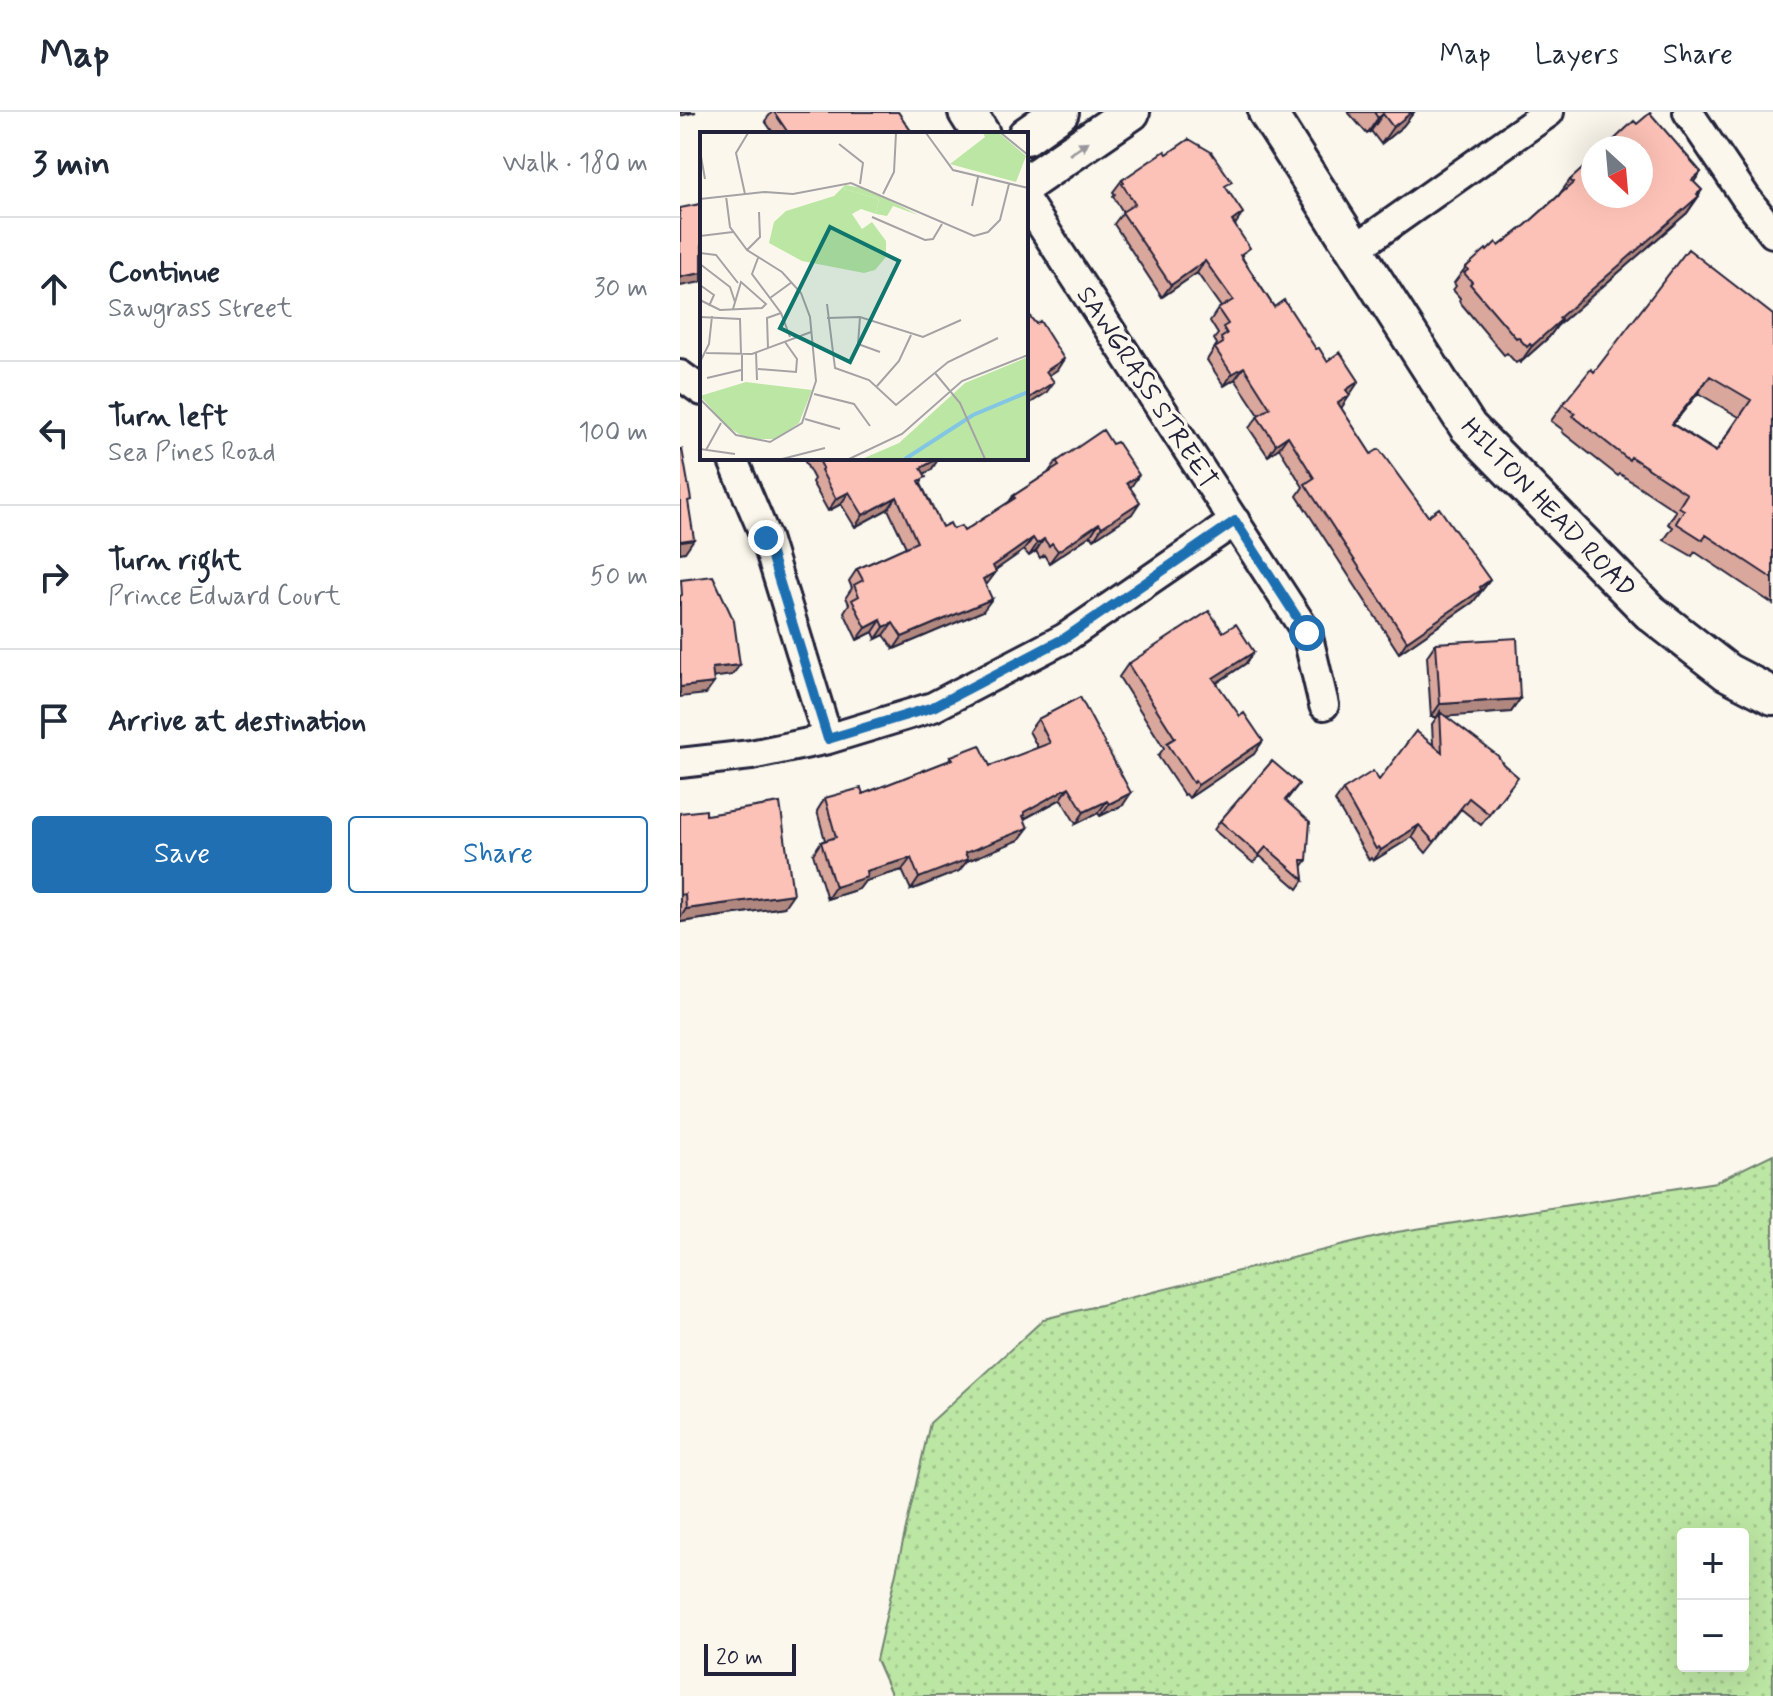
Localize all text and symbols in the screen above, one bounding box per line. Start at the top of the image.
text: Map [40,31,110,80]
text: Map [1440,37,1491,74]
text: Layers [1535,37,1619,74]
text: Share [1663,37,1733,74]
inset map [700,132,1028,460]
north arrow [1581,136,1653,208]
one-way arrow [1068,141,1089,156]
text: 3 min [32,142,110,187]
text: Walk · 180 m [503,147,648,181]
text: Continue [108,253,220,292]
icon: ahead [32,267,76,311]
text: 30 m [594,272,648,306]
street label: SAWGRASS STREET [1068,280,1225,496]
text: Sawgrass Street [108,292,292,326]
text: Turn left [108,397,228,436]
icon: left [32,411,76,455]
street label: HILTON HEAD ROAD [1453,411,1642,606]
text: 100 m [578,416,648,450]
text: Sea Pines Road [108,436,276,470]
route end [748,520,784,556]
text: Turn right [108,541,241,580]
icon: right [32,555,76,599]
text: 50 m [590,560,648,594]
text: Prince Edward Court [108,580,340,614]
route start [1289,615,1325,651]
icon: arrive [32,699,76,743]
text: Arrive at destination [108,702,366,741]
button: Save [32,816,332,893]
button: Share [348,816,648,893]
map controls [1677,1528,1749,1672]
button: + [1677,1528,1749,1600]
button: − [1677,1600,1749,1672]
scale bar [704,1640,796,1676]
text: 20 m [716,1644,763,1672]

